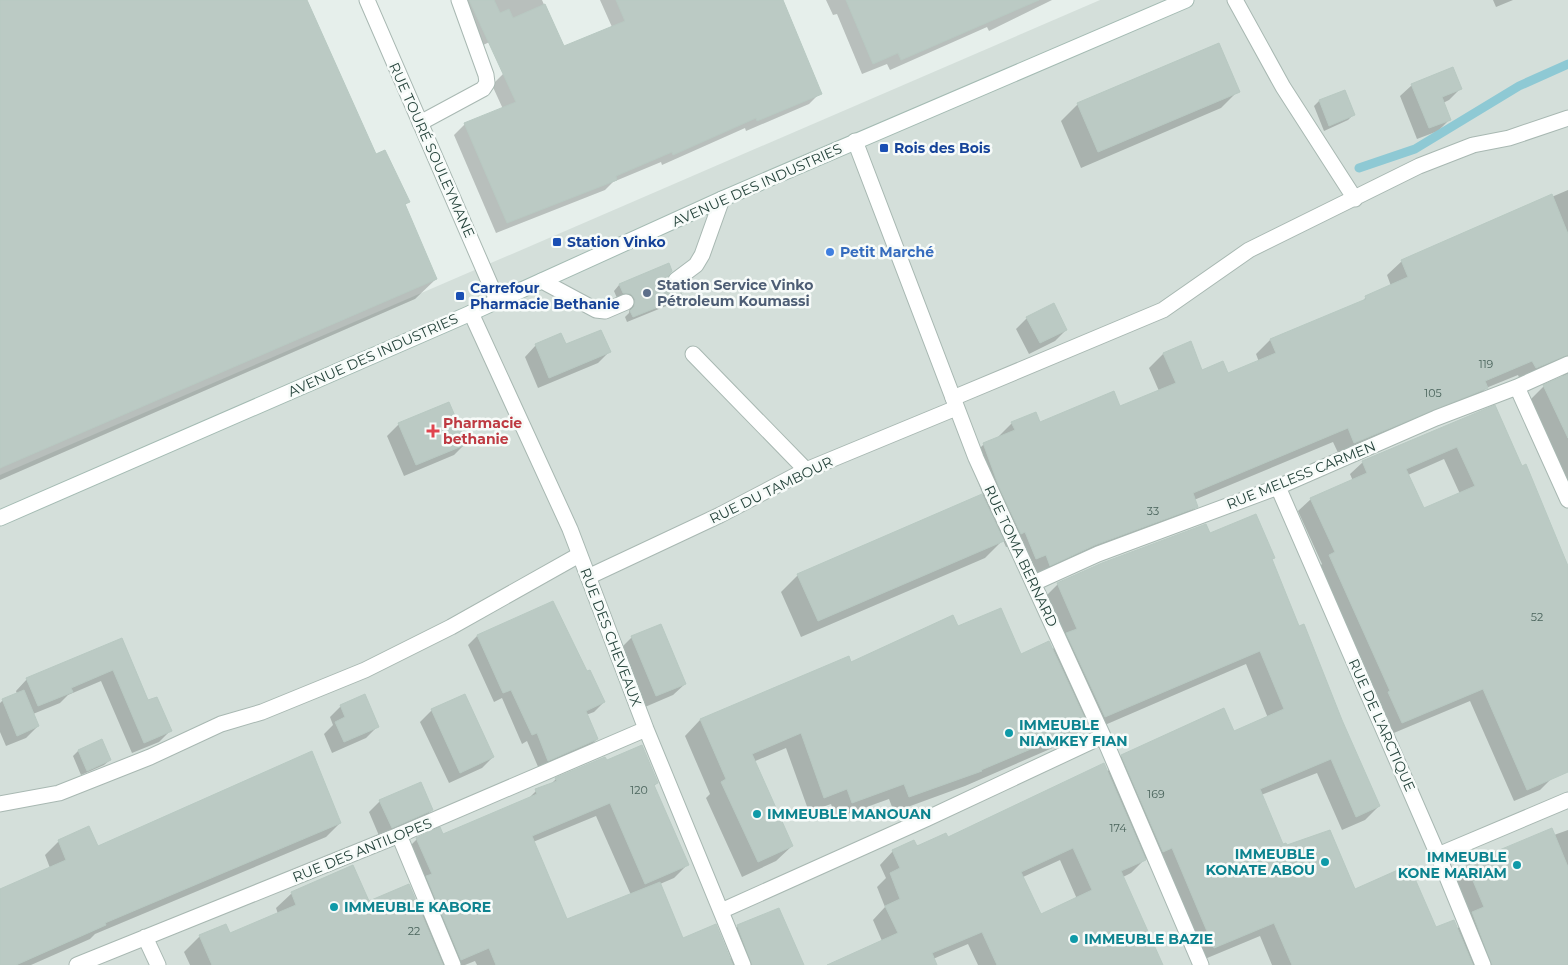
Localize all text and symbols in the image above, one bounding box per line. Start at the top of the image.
street label: RUE TOURÉ SOULEYMANE [385,60,479,240]
street label: AVENUE DES INDUSTRIES [669,139,845,231]
place label: Rois des Bois [894,139,991,157]
marker: Rois des Bois [878,142,890,154]
place label: Station Vinko [567,233,666,251]
marker: Station Vinko [551,236,563,248]
place label: Petit Marché [840,243,934,261]
marker: Petit Marché [824,246,836,258]
place label: Station Service Vinko Pétroleum Koumassi [657,276,813,310]
place label: Carrefour Pharmacie Bethanie [470,279,620,313]
marker: Station Service Vinko Pétroleum Koumassi [641,287,653,299]
marker: Carrefour Pharmacie Bethanie [454,290,466,302]
street label: AVENUE DES INDUSTRIES [285,309,461,401]
house number: 119 [1479,357,1494,371]
house number: 105 [1424,386,1442,400]
place label: Pharmacie bethanie [443,414,522,448]
marker: Pharmacie bethanie [427,425,439,437]
street label: RUE MELESS CARMEN [1224,437,1378,513]
street label: RUE DU TAMBOUR [706,452,836,528]
street label: RUE TOMA BERNARD [980,482,1062,630]
house number: 33 [1147,504,1159,518]
street label: RUE DES CHEVEAUX [576,565,646,709]
house number: 52 [1531,610,1543,624]
street label: RUE DE L'ARCTIQUE [1345,656,1419,794]
place label: IMMEUBLE NIAMKEY FIAN [1019,716,1128,750]
marker: IMMEUBLE NIAMKEY FIAN [1003,727,1015,739]
house number: 120 [630,783,648,797]
house number: 169 [1147,787,1165,801]
place label: IMMEUBLE MANOUAN [767,805,931,823]
marker: IMMEUBLE MANOUAN [751,808,763,820]
street label: RUE DES ANTILOPES [290,814,434,886]
house number: 174 [1109,821,1127,835]
place label: IMMEUBLE KONATE ABOU [1206,845,1315,879]
place label: IMMEUBLE KONE MARIAM [1398,848,1507,882]
marker: IMMEUBLE KONATE ABOU [1319,856,1331,868]
marker: IMMEUBLE KONE MARIAM [1511,859,1523,871]
place label: IMMEUBLE KABORE [344,898,491,916]
marker: IMMEUBLE KABORE [328,901,340,913]
house number: 22 [408,924,420,938]
place label: IMMEUBLE BAZIE [1084,930,1213,948]
marker: IMMEUBLE BAZIE [1068,933,1080,945]

